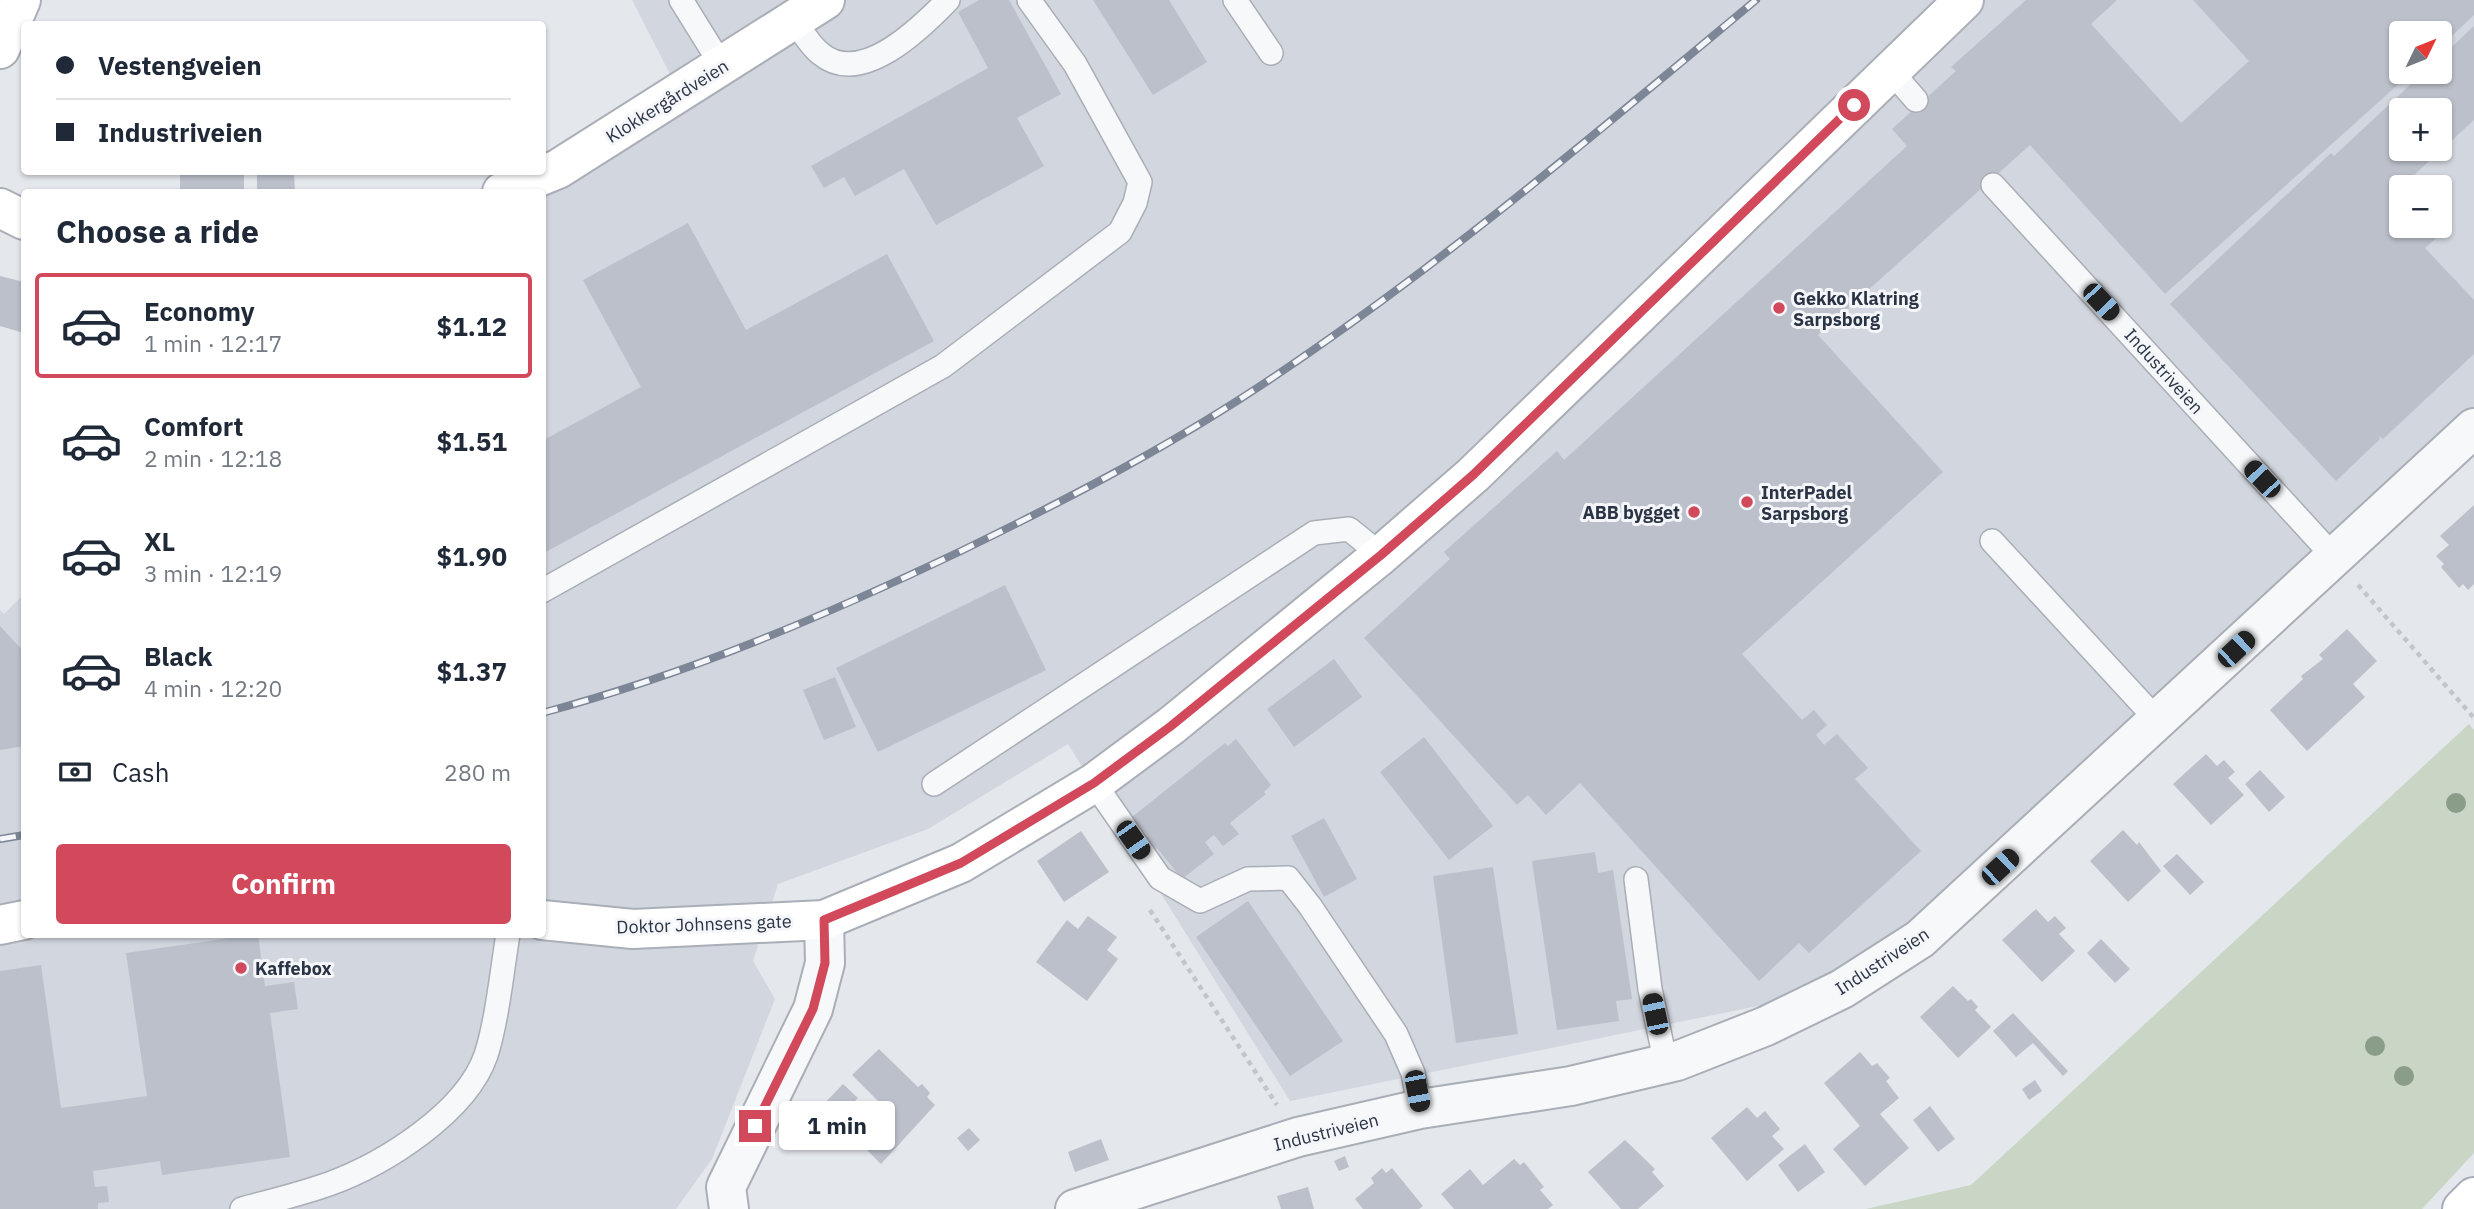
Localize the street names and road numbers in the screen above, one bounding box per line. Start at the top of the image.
street label: Klokkergårdveien [601,54,733,148]
street label: Industriveien [2120,323,2208,419]
street label: Doktor Johnsens gate [616,909,792,939]
street label: Industriveien [1831,922,1933,1000]
street label: Industriveien [1271,1108,1381,1156]

